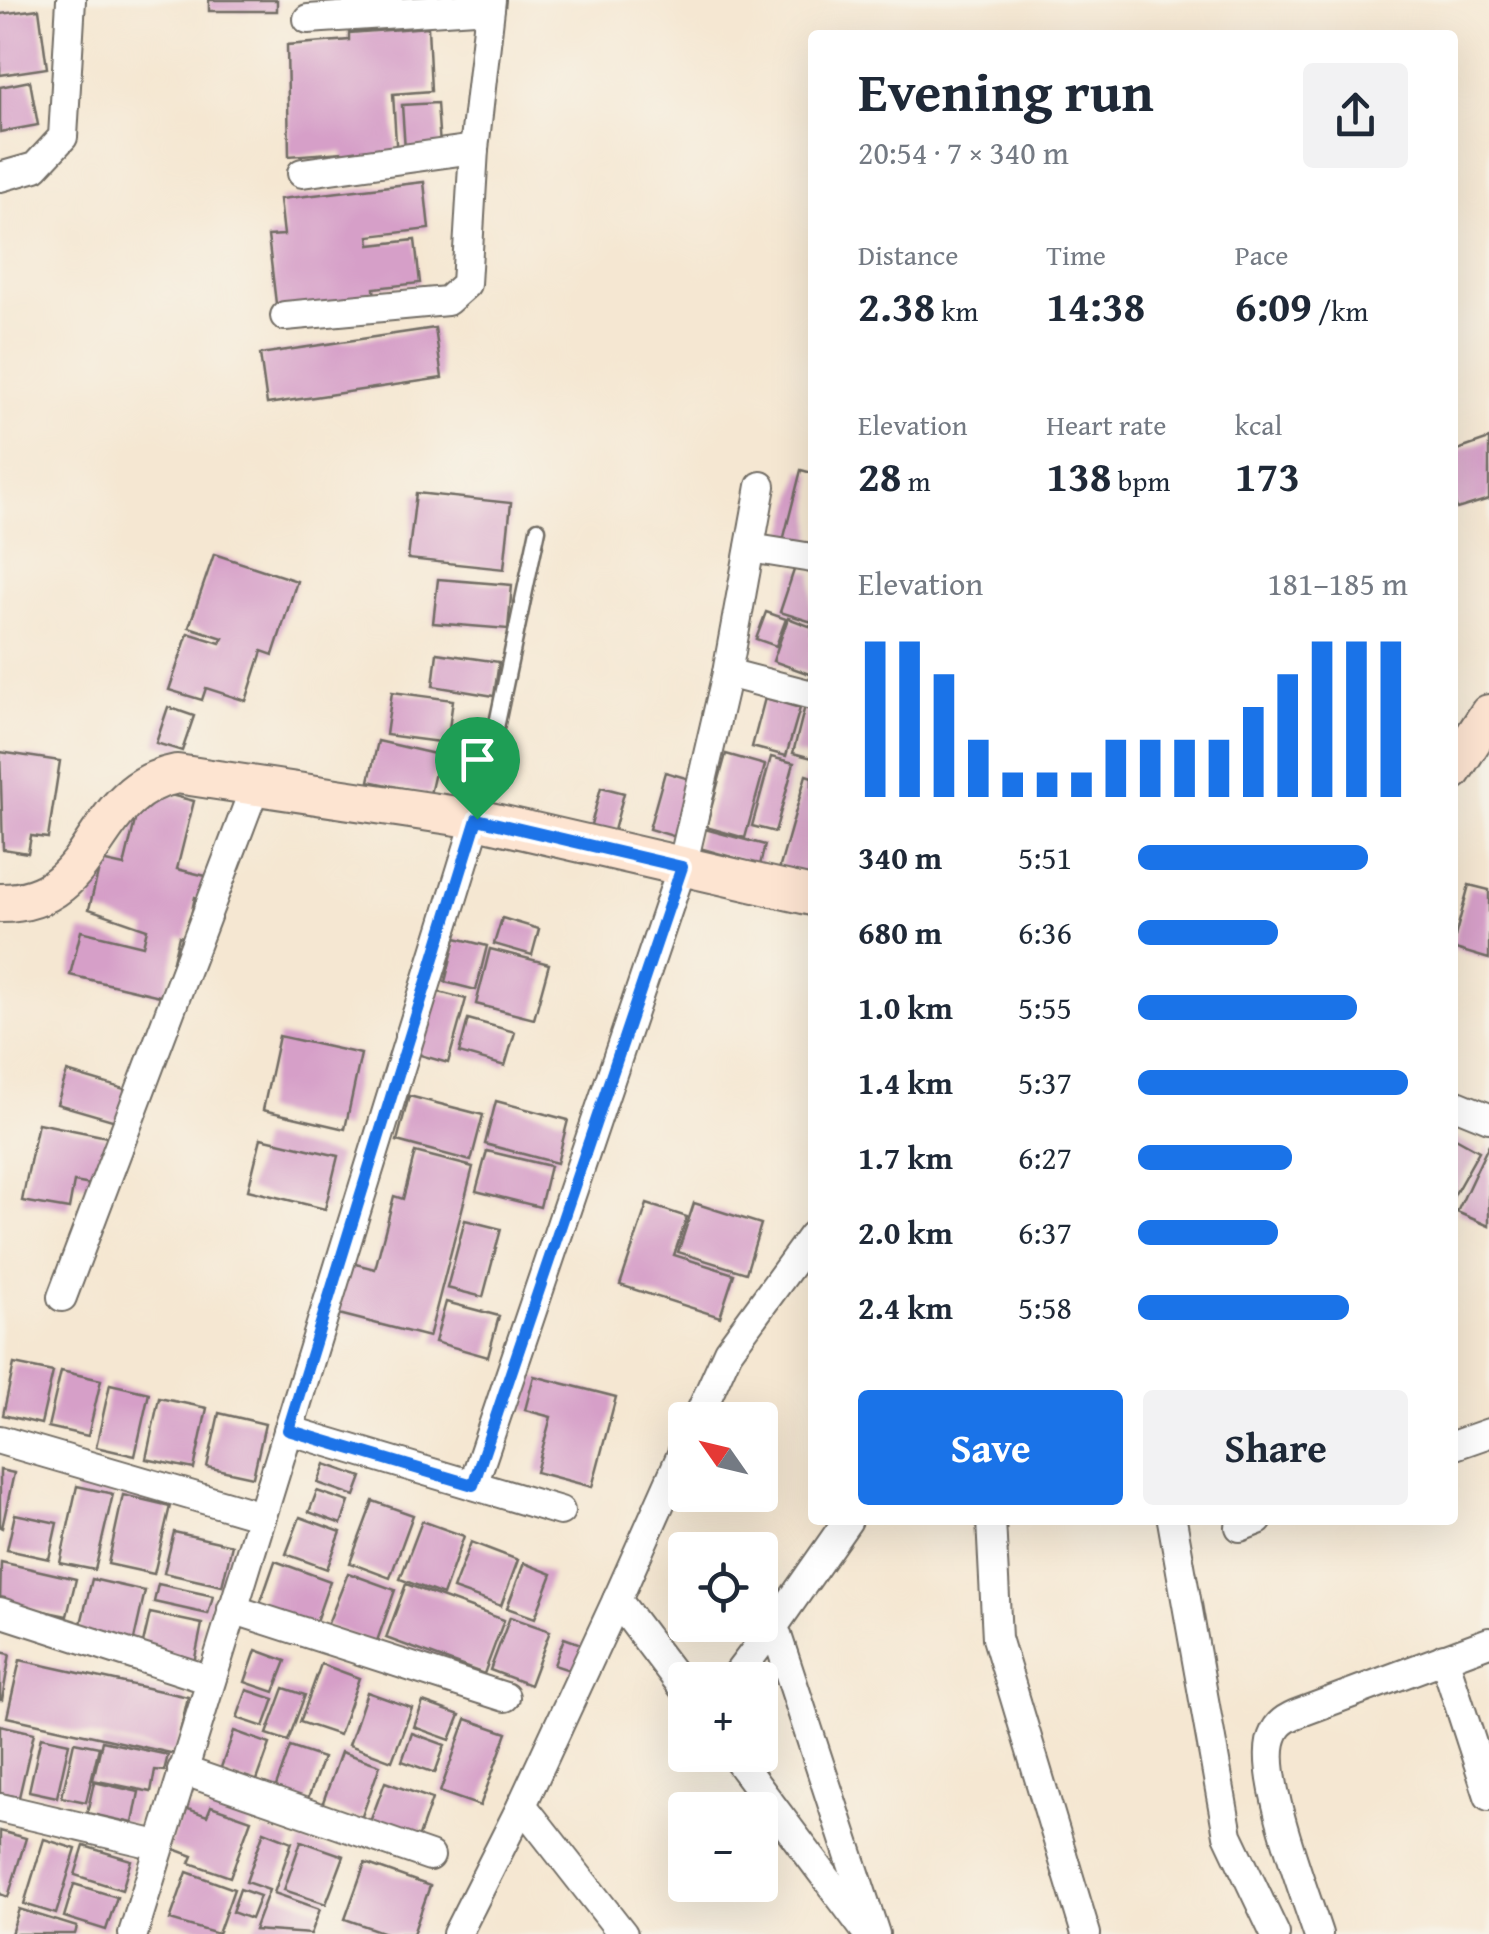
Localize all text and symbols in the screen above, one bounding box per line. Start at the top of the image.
text: Evening run [858,51,1154,131]
button: share [1303,63,1408,168]
text: 20:54 · 7 × 340 m [858,129,1069,176]
text: Distance [858,234,958,275]
text: Time [1046,234,1106,275]
text: Pace [1235,234,1289,275]
text: 2.38 [858,275,935,336]
text: 14:38 [1046,275,1145,336]
text: 6:09 [1235,275,1312,336]
text: km [935,290,978,331]
text: /km [1312,290,1368,331]
text: Elevation [858,404,968,445]
text: Heart rate [1046,404,1166,445]
text: kcal [1235,404,1282,445]
text: 28 [858,445,902,506]
text: 138 [1046,445,1112,506]
text: 173 [1235,445,1300,506]
text: m [902,460,931,501]
text: bpm [1112,460,1170,501]
text: Elevation [858,560,983,607]
text: 181–185 m [1267,560,1408,607]
pin [435,717,520,820]
icon: arrive [450,732,505,787]
text: 340 m [858,834,942,881]
text: 5:51 [1018,834,1072,881]
text: 680 m [858,909,942,956]
text: 6:36 [1018,909,1072,956]
text: 1.0 km [858,984,953,1031]
text: 5:55 [1018,984,1072,1031]
text: 1.4 km [858,1059,953,1106]
text: 5:37 [1018,1059,1072,1106]
text: 1.7 km [858,1134,953,1181]
text: 6:27 [1018,1134,1072,1181]
text: 2.0 km [858,1209,953,1256]
text: 6:37 [1018,1209,1072,1256]
text: 2.4 km [858,1284,953,1331]
text: 5:58 [1018,1284,1072,1331]
button: Save [858,1390,1123,1505]
button: Share [1143,1390,1408,1505]
north arrow [668,1402,778,1512]
map controls [668,1402,778,1902]
button: locate [668,1532,778,1642]
button: + [668,1662,778,1772]
button: − [668,1792,778,1902]

